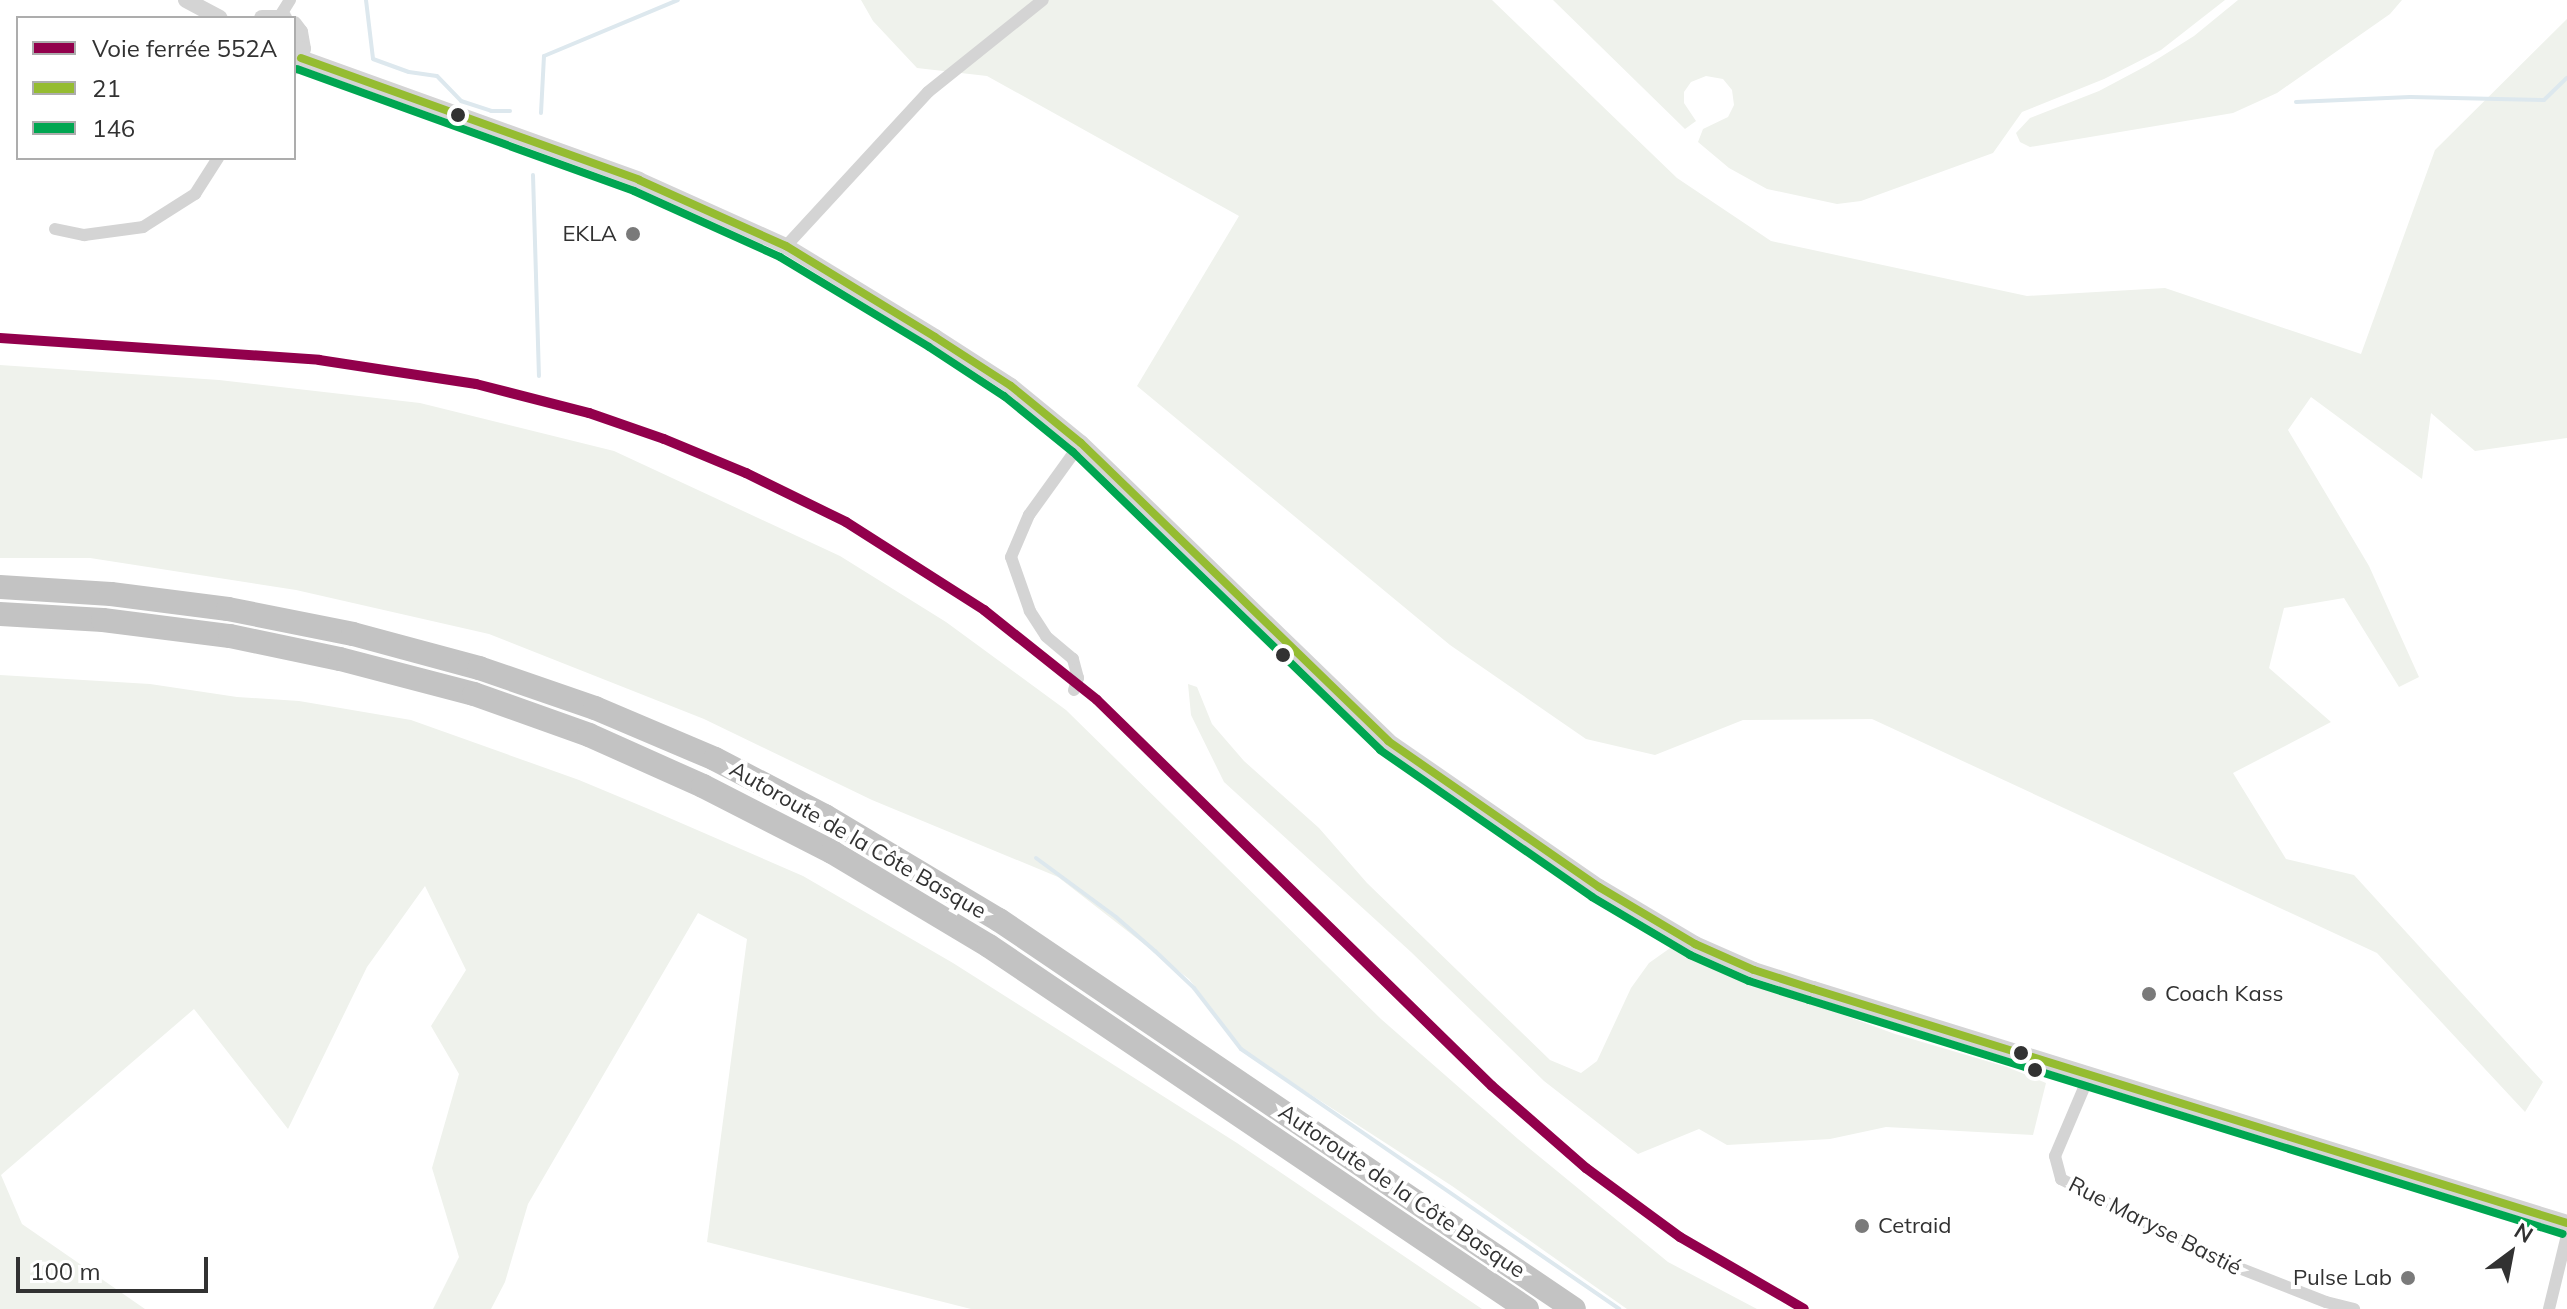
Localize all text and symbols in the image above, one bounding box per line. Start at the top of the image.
legend [16,16,296,160]
text: Voie ferrée 552A [92,33,277,63]
text: 21 [92,73,121,103]
unlabelled marker [450,107,466,123]
text: 146 [92,113,135,143]
place label: EKLA [562,221,617,247]
marker: EKLA [624,225,642,243]
unlabelled marker [1275,647,1291,663]
street label: Autoroute de la Côte Basque [725,756,991,924]
place label: Coach Kass [2165,981,2284,1007]
marker: Coach Kass [2140,985,2158,1003]
unlabelled marker [2013,1045,2029,1061]
unlabelled marker [2027,1062,2043,1078]
street label: Autoroute de la Côte Basque [1274,1099,1530,1283]
street label: Rue Maryse Bastié [2064,1171,2246,1281]
place label: Cetraid [1878,1213,1951,1239]
north arrow [2471,1213,2551,1293]
text: N [2509,1216,2538,1249]
marker: Cetraid [1853,1217,1871,1235]
scale bar [20,1241,212,1291]
text: 100 m [30,1256,101,1286]
place label: Pulse Lab [2293,1265,2392,1291]
marker: Pulse Lab [2399,1269,2417,1287]

